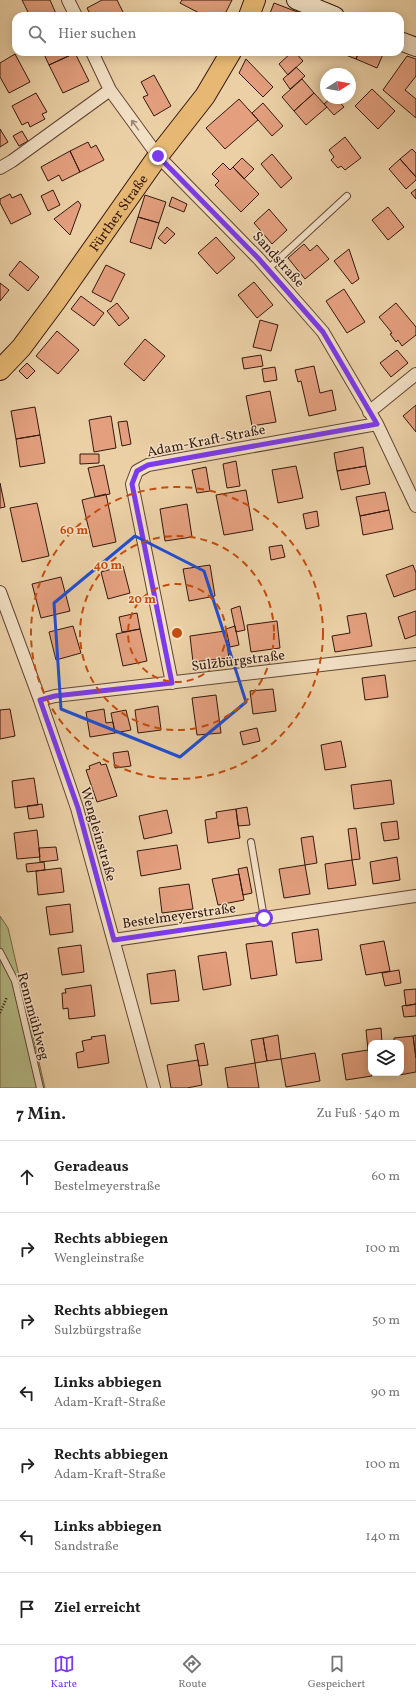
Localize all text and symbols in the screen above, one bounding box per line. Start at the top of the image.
search box [12,12,404,56]
icon: search [26,23,48,45]
text: Hier suchen [58,24,136,45]
north arrow [320,68,356,104]
one-way arrow [131,119,139,130]
route end [149,147,167,165]
street label: Fürther Straße [86,171,153,256]
street label: Sandstraße [247,228,309,293]
street label: Adam-Kraft-Straße [145,421,268,462]
text: 60 m [60,523,88,539]
text: 40 m [94,558,123,574]
text: 20 m [128,592,156,608]
centre of rings [170,626,184,640]
street label: Sulzbürgstraße [190,646,286,677]
street label: Wengleinstraße [75,785,120,884]
street label: Bestelmeyerstraße [121,899,238,934]
route start [255,909,273,927]
street label: Rennmühlweg [12,970,53,1062]
map controls [368,1040,404,1076]
button: layers [368,1040,404,1076]
text: 7 Min. [16,1103,66,1126]
text: Zu Fuß · 540 m [316,1105,400,1123]
text: Geradeaus [54,1157,129,1178]
icon: ahead [16,1166,38,1188]
text: 60 m [372,1168,400,1186]
text: Bestelmeyerstraße [54,1178,160,1196]
text: Rechts abbiegen [54,1229,169,1250]
icon: right [16,1238,38,1260]
text: 100 m [365,1240,400,1258]
text: Wengleinstraße [54,1250,144,1268]
text: Rechts abbiegen [54,1301,169,1322]
icon: right [16,1310,38,1332]
text: 50 m [372,1312,400,1330]
text: Sulzbürgstraße [54,1322,141,1340]
text: Links abbiegen [54,1373,162,1394]
icon: left [16,1382,38,1404]
text: 90 m [371,1384,400,1402]
text: Adam-Kraft-Straße [54,1394,166,1412]
text: Rechts abbiegen [54,1445,169,1466]
icon: right [16,1454,38,1476]
text: 100 m [365,1456,400,1474]
text: Adam-Kraft-Straße [54,1466,166,1484]
text: Links abbiegen [54,1517,162,1538]
icon: left [16,1526,38,1548]
text: 140 m [366,1528,400,1546]
text: Sandstraße [54,1538,119,1556]
icon: arrive [16,1598,38,1620]
text: Ziel erreicht [54,1598,141,1619]
tab: Karte [51,1653,77,1692]
tab: Route [178,1653,207,1692]
tab: Gespeichert [308,1653,365,1692]

